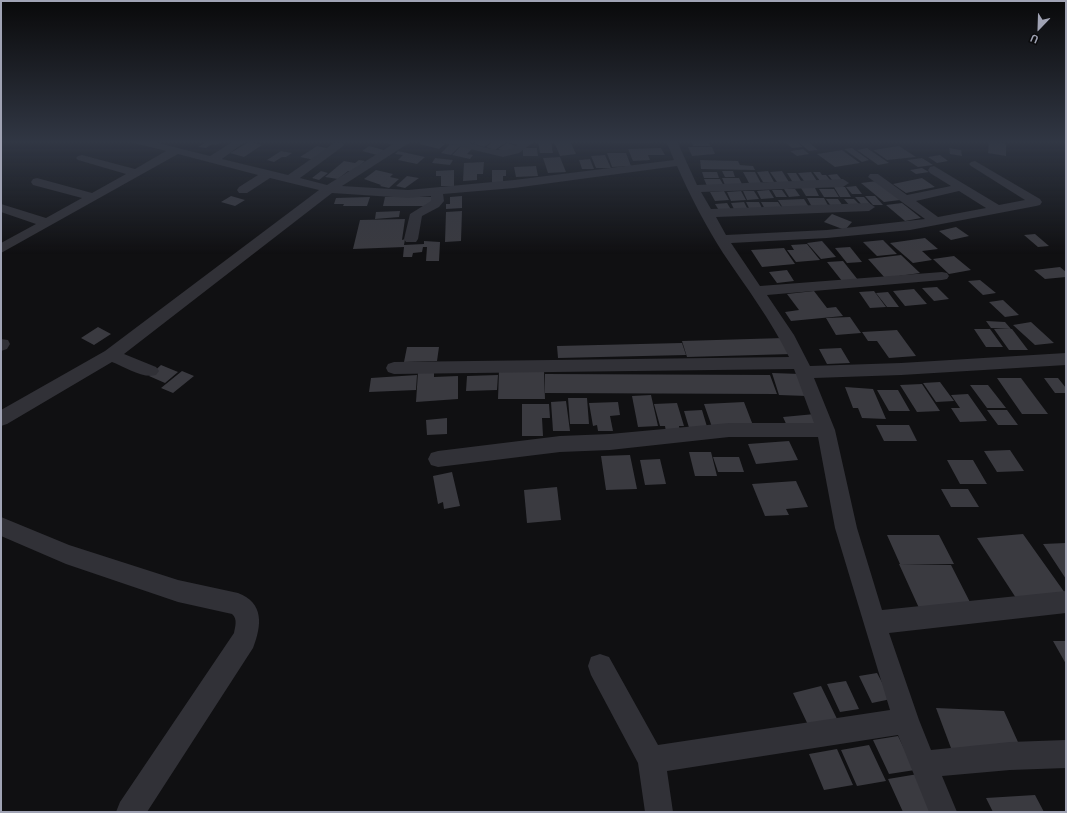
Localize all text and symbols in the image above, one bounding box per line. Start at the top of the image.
north arrow [1019,8,1059,48]
text: U [1028,31,1040,47]

